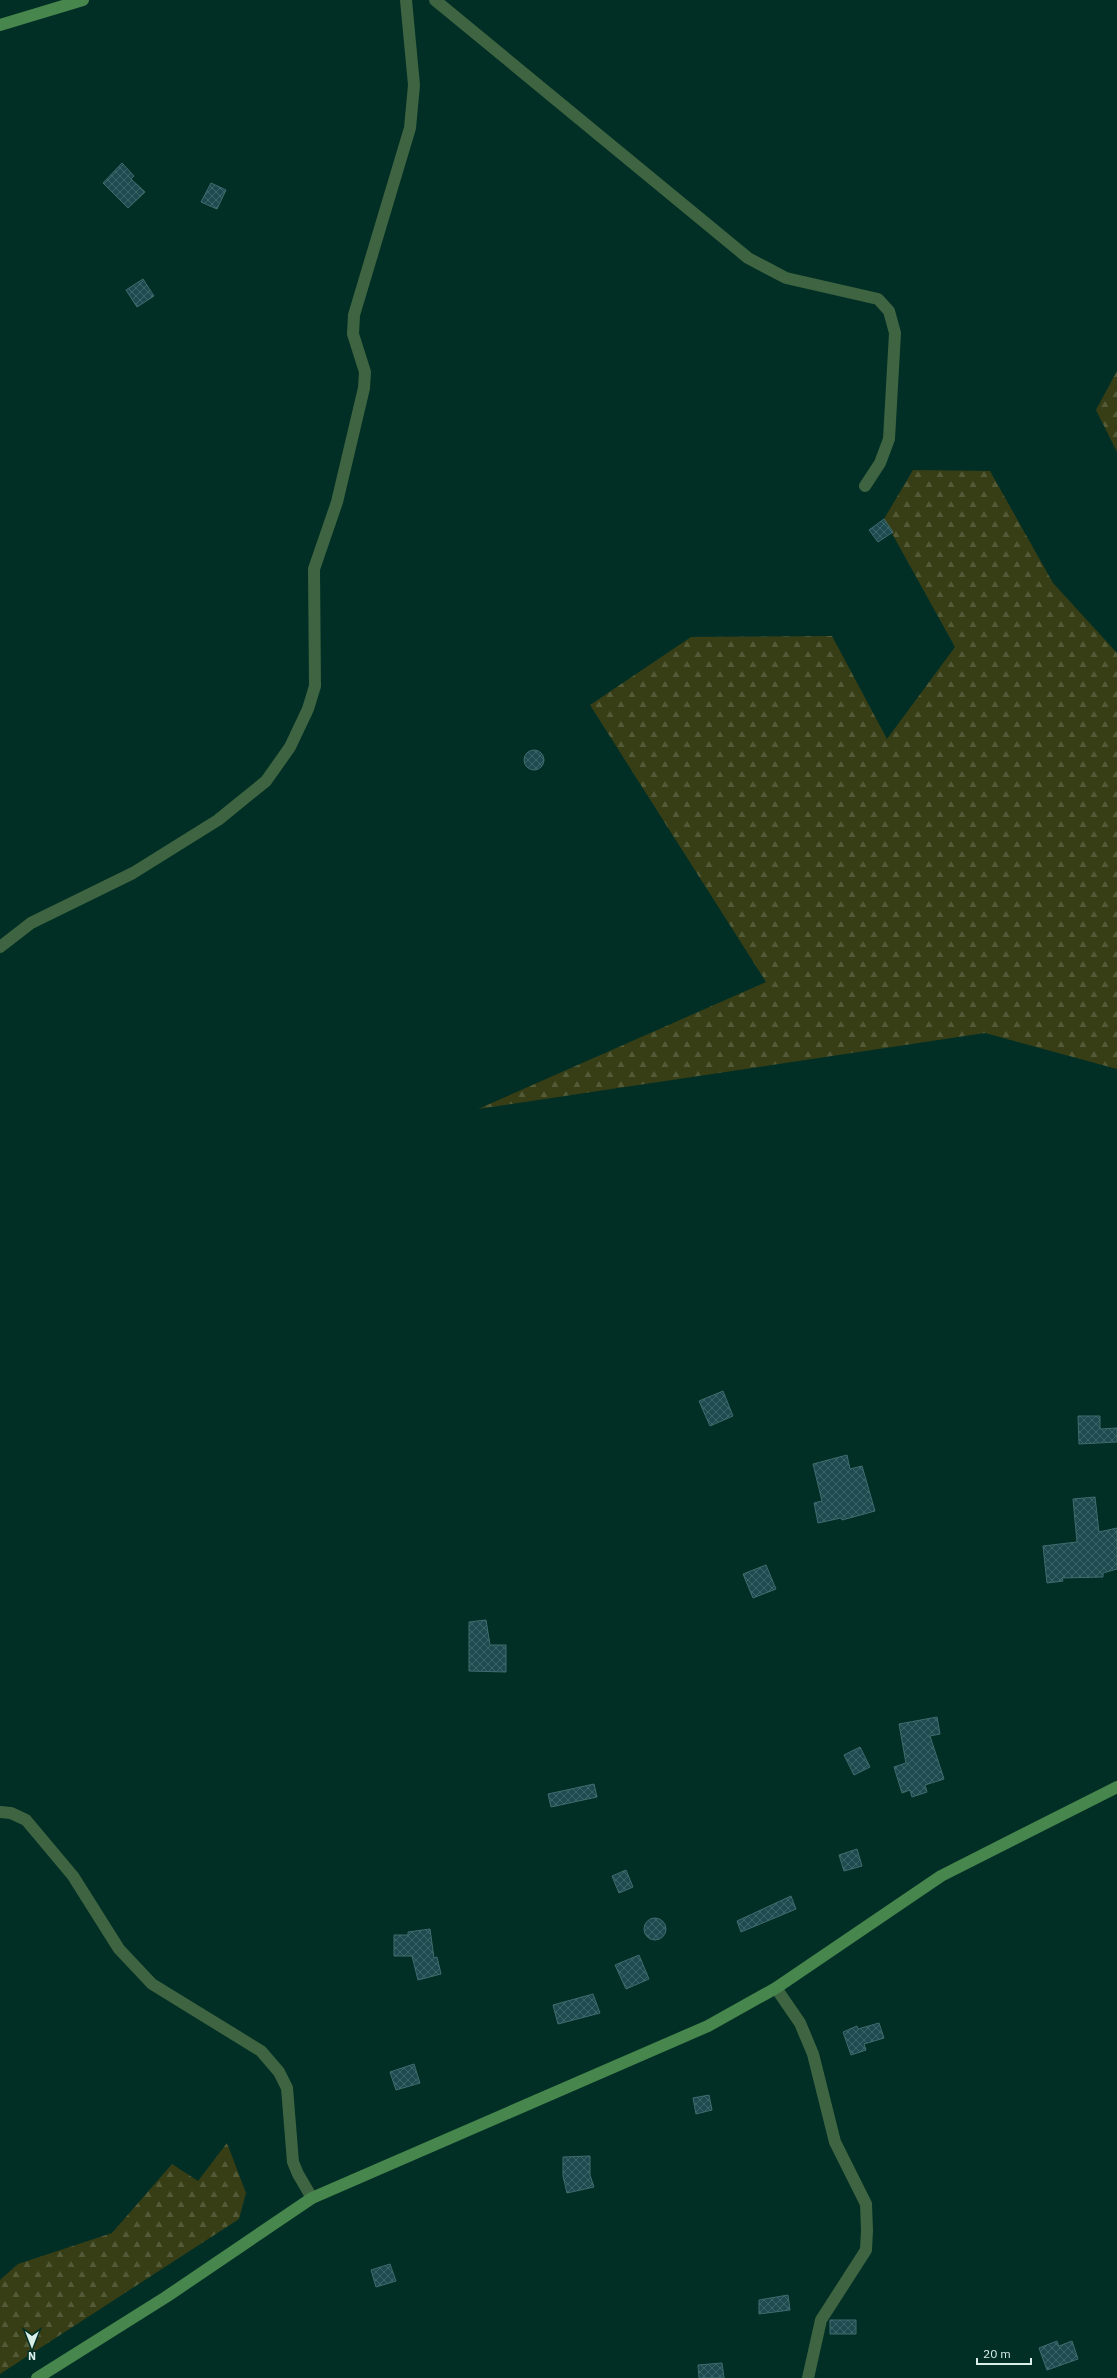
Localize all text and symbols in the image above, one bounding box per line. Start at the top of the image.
north arrow [12,2326,52,2366]
scale bar [977,2340,1031,2366]
text: 20 m [983,2346,1011,2361]
text: N [28,2349,36,2363]

